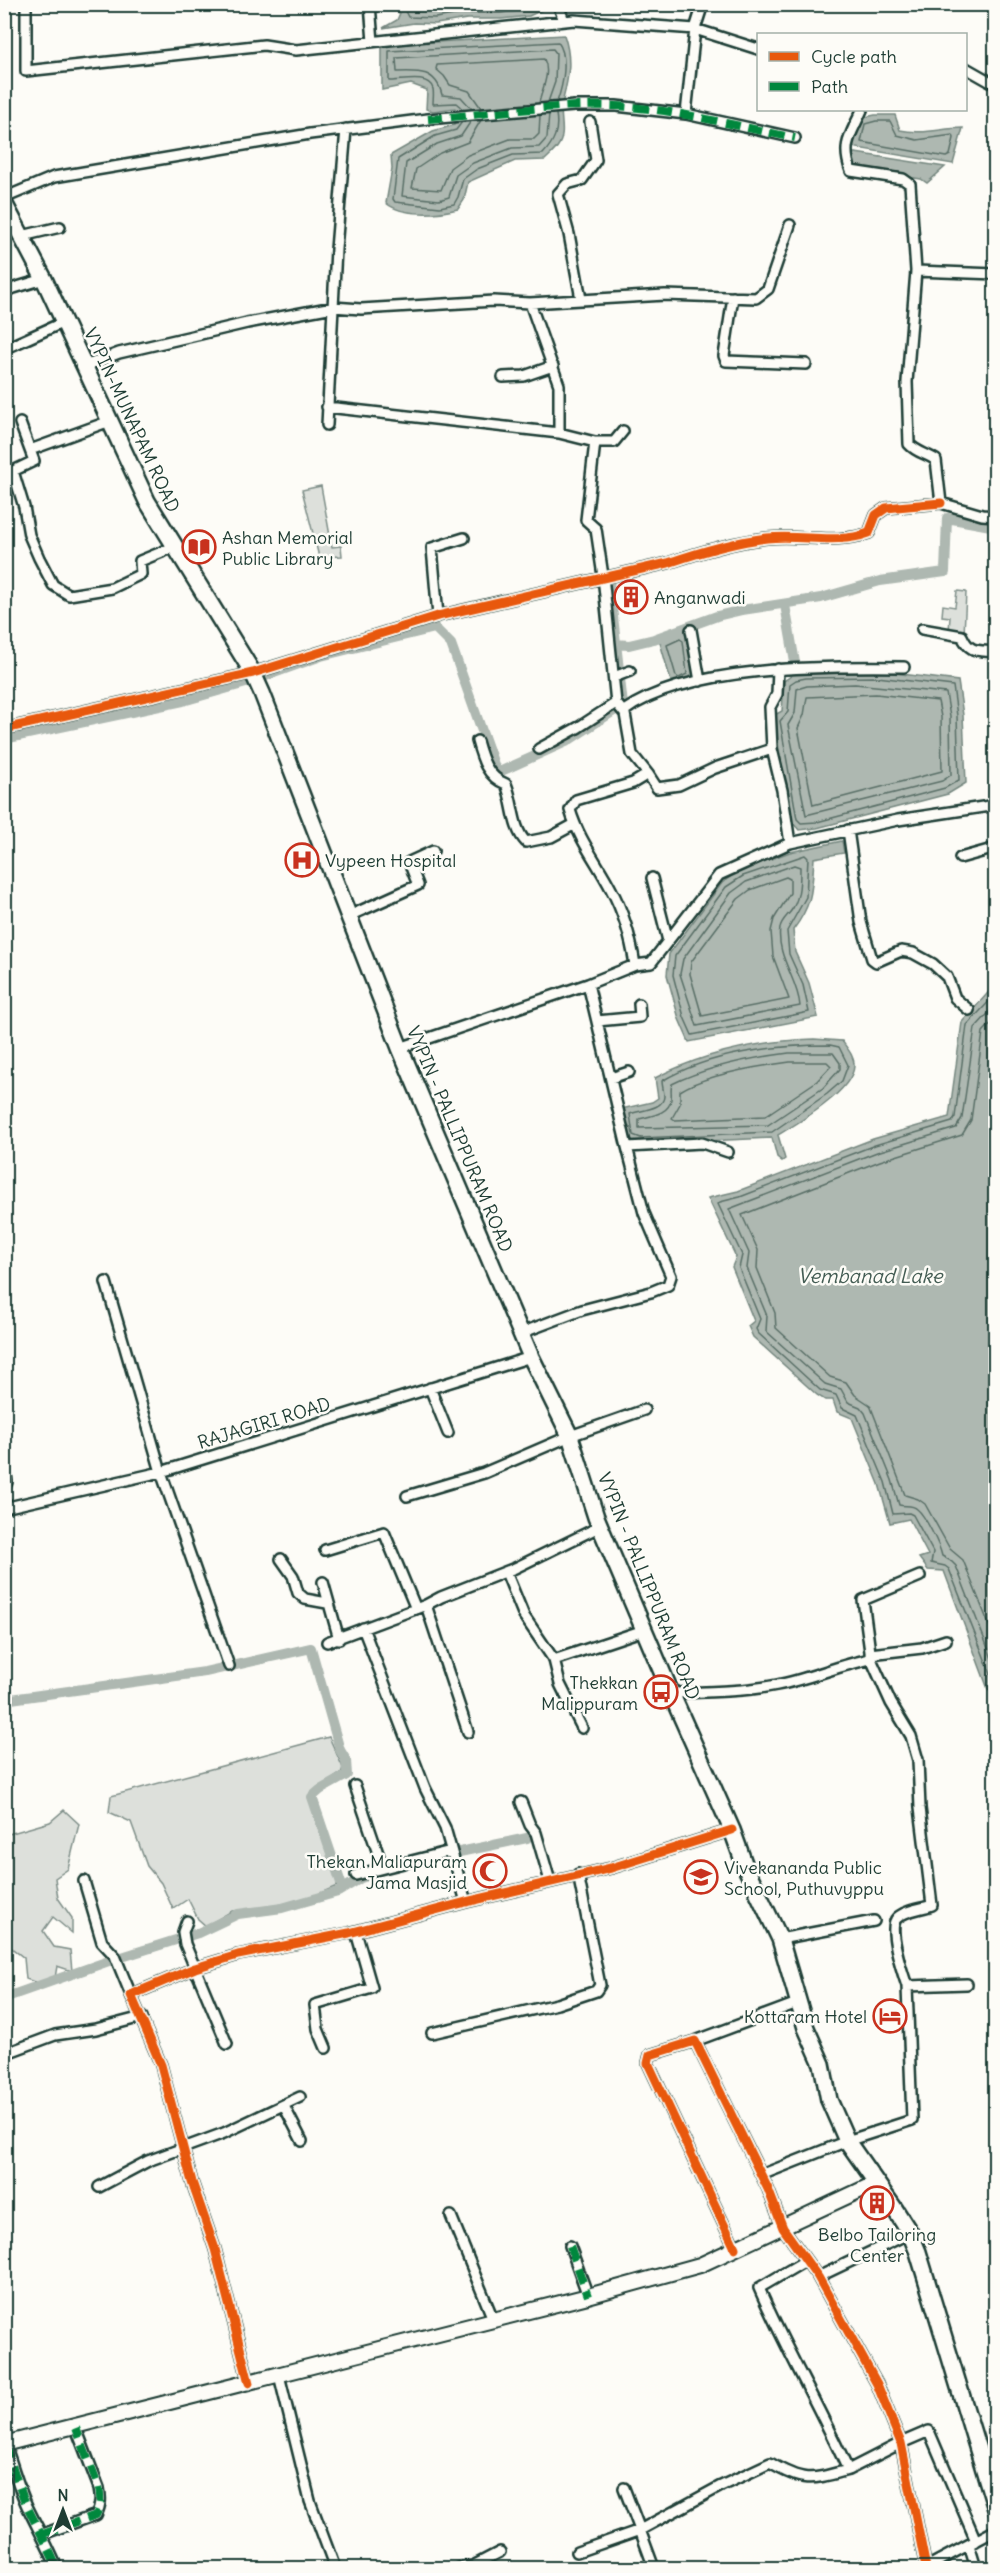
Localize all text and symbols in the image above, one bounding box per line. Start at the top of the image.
legend [757,33,967,111]
text: Cycle path [811,45,897,68]
text: Path [811,75,848,98]
street label: VYPIN-MUNAPAM ROAD [79,324,185,516]
place label: Ashan Memorial Public Library [222,526,353,570]
library icon: Ashan Memorial Public Library [181,529,217,565]
building icon: Anganwadi [613,579,649,615]
place label: Anganwadi [654,586,746,609]
hospital icon: Vypeen Hospital [284,842,320,878]
place label: Vypeen Hospital [325,849,456,872]
street label: VYPIN - PALLIPPURAM ROAD [402,1023,518,1255]
water label: Vembanad Lake [798,1263,944,1288]
street label: RAJAGIRI ROAD [195,1392,333,1454]
street label: VYPIN - PALLIPPURAM ROAD [593,1469,705,1703]
place label: Thekkan Malippuram [541,1671,638,1715]
bus stop icon: Thekkan Malippuram [643,1674,679,1710]
place label: Thekan Maliapuram Jama Masjid [306,1850,467,1894]
mosque icon: Thekan Maliapuram Jama Masjid [472,1853,508,1889]
place label: Vivekananda Public School, Puthuvyppu [724,1856,884,1900]
school or university icon: Vivekananda Public School, Puthuvyppu [683,1859,719,1895]
hotel icon: Kottaram Hotel [872,1998,908,2034]
place label: Kottaram Hotel [744,2005,867,2028]
building icon: Belbo Tailoring Center [859,2185,895,2221]
place label: Belbo Tailoring Center [818,2223,936,2267]
north arrow [33,2480,93,2540]
text: N [57,2485,69,2505]

